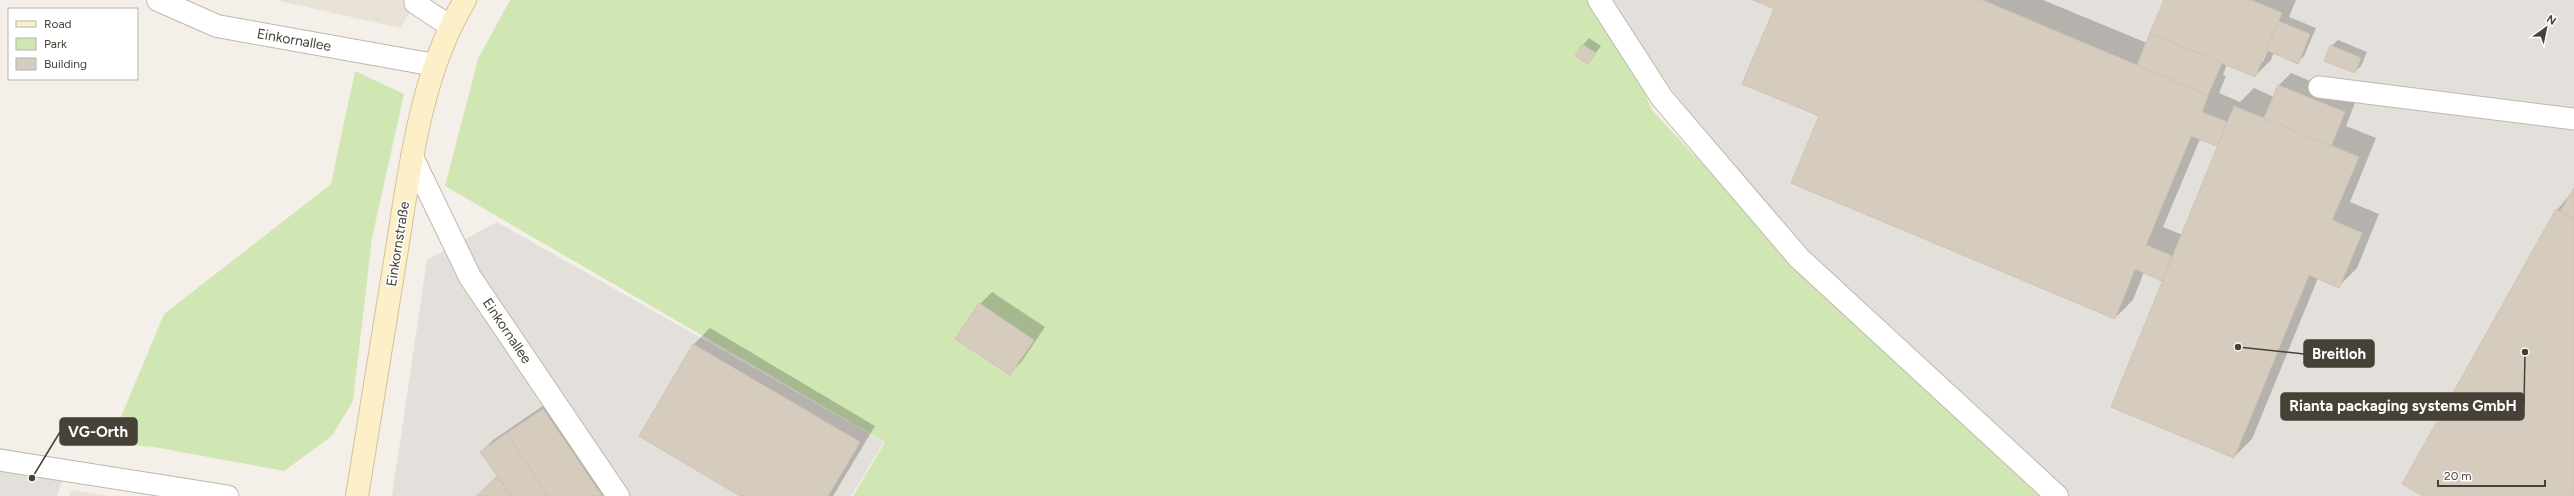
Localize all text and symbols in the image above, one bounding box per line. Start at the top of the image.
legend [8,8,138,80]
north arrow [2526,8,2566,48]
text: N [2544,12,2558,28]
text: Road [44,17,72,31]
street label: Einkornallee [255,25,333,55]
text: Park [44,37,67,51]
text: Building [44,57,87,71]
street label: Einkornstraße [383,200,413,288]
street label: Einkornallee [479,295,535,367]
callout: Breitloh [2304,340,2374,367]
text: Breitloh [2312,345,2366,363]
callout: Rianta packaging systems GmbH [2281,393,2524,420]
text: Rianta packaging systems GmbH [2289,397,2517,415]
callout: VG-Orth [60,418,137,445]
text: VG-Orth [68,423,128,441]
scale bar [2438,462,2545,488]
text: 20 m [2444,469,2472,483]

